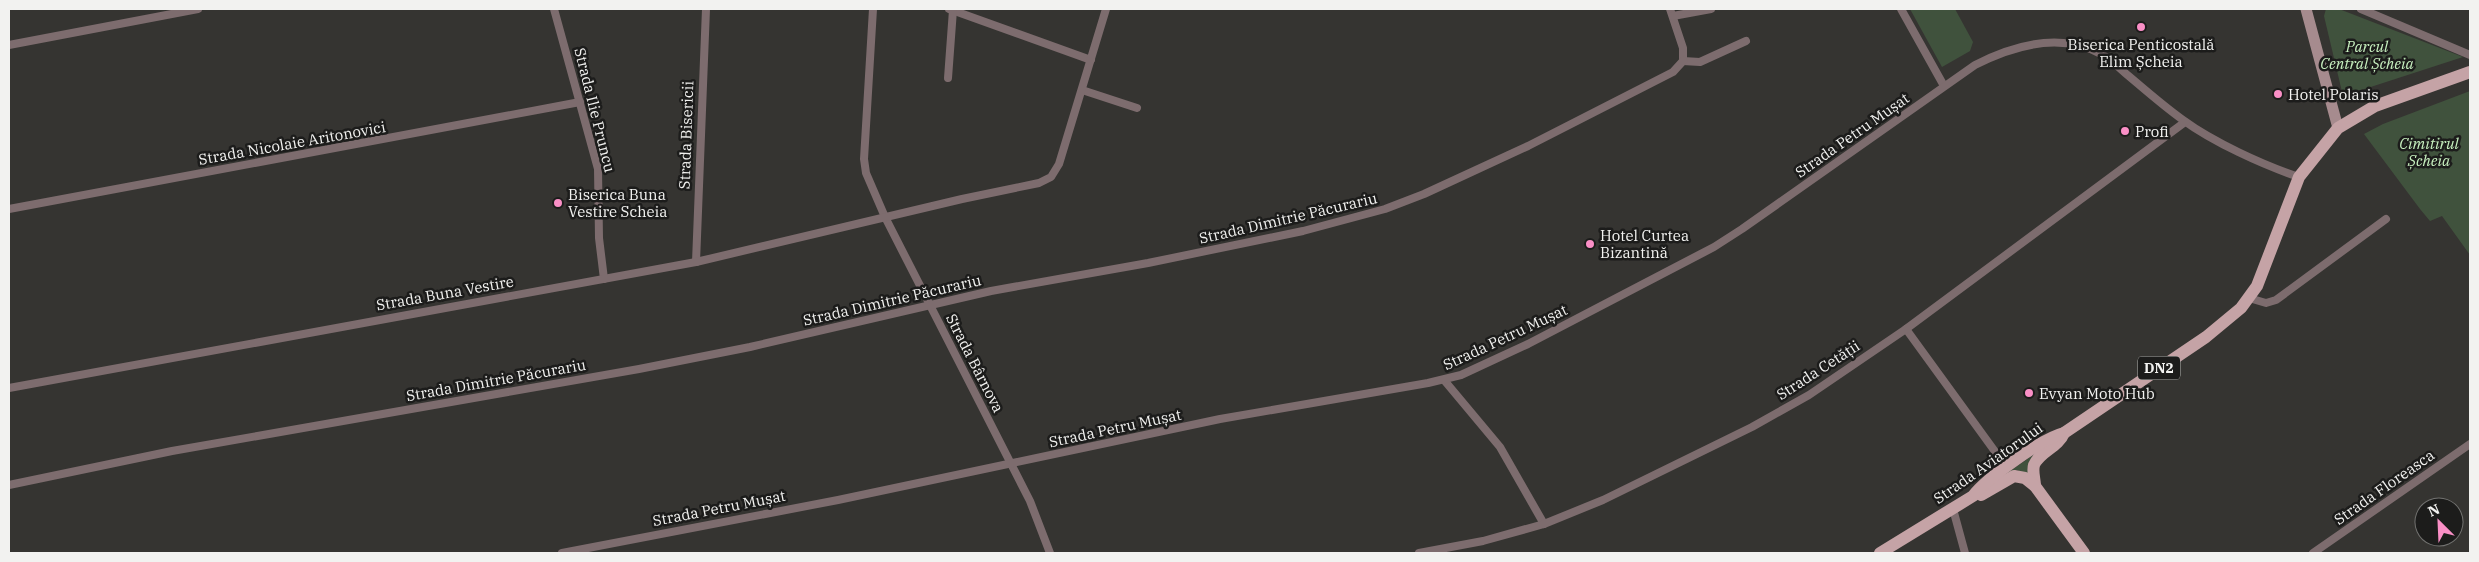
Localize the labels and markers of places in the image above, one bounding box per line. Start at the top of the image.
marker: Biserica Penticostală Elim Șcheia [2135,21,2147,33]
place label: Biserica Penticostală Elim Șcheia [2067,35,2215,71]
place label: Hotel Polaris [2288,85,2379,104]
marker: Hotel Polaris [2272,88,2284,100]
place label: Profi [2135,122,2169,141]
marker: Profi [2119,125,2131,137]
place label: Biserica Buna Vestire Scheia [568,185,667,221]
marker: Biserica Buna Vestire Scheia [552,197,564,209]
place label: Hotel Curtea Bizantină [1600,226,1689,262]
marker: Hotel Curtea Bizantină [1584,238,1596,250]
place label: Evyan Moto Hub [2039,384,2155,403]
marker: Evyan Moto Hub [2023,387,2035,399]

